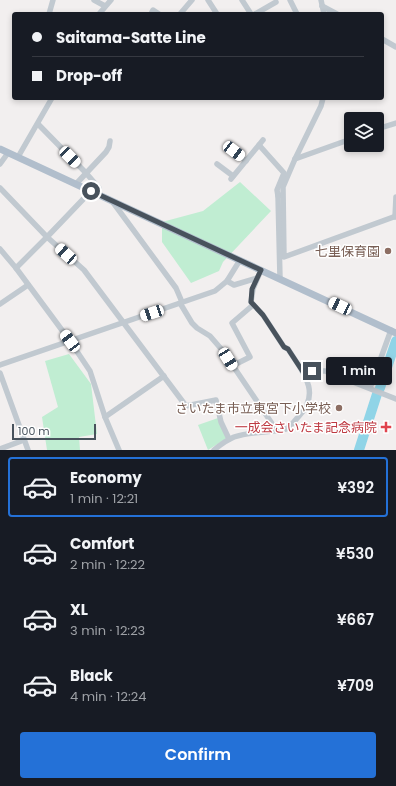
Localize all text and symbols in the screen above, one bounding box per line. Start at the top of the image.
text: Saitama-Satte Line [56,27,206,48]
text: Drop-off [56,65,122,86]
map controls [344,112,384,152]
button: layers [344,112,384,152]
car [221,139,247,163]
car [57,144,83,170]
route start [82,182,100,200]
car [53,242,79,266]
place label: 七里保育園 [315,242,380,261]
marker: 七里保育園 [383,246,393,256]
car [327,295,353,317]
car [139,304,165,322]
car [58,328,82,354]
car [217,346,239,372]
callout: 1 min [326,357,392,385]
text: 1 min [342,361,376,380]
route end [303,362,321,380]
place label: さいたま市立東宮下小学校 [175,399,331,418]
marker: さいたま市立東宮下小学校 [334,403,344,413]
place label: 一成会さいたま記念病院 [234,418,377,437]
marker: 一成会さいたま記念病院 [380,421,392,433]
scale bar [12,422,96,441]
text: 100 m [18,423,50,439]
text: Economy [70,467,142,488]
icon: car [22,469,58,505]
text: ¥392 [337,477,374,498]
text: 1 min · 12:21 [70,489,138,508]
text: Comfort [70,533,134,554]
icon: car [22,535,58,571]
text: ¥530 [336,543,374,564]
text: 2 min · 12:22 [70,555,145,574]
text: XL [70,599,88,620]
icon: car [22,601,58,637]
text: ¥667 [337,609,374,630]
text: 3 min · 12:23 [70,621,145,640]
text: Black [70,665,113,686]
icon: car [22,667,58,703]
text: ¥709 [337,675,374,696]
text: 4 min · 12:24 [70,687,146,706]
button: Confirm [20,732,376,778]

